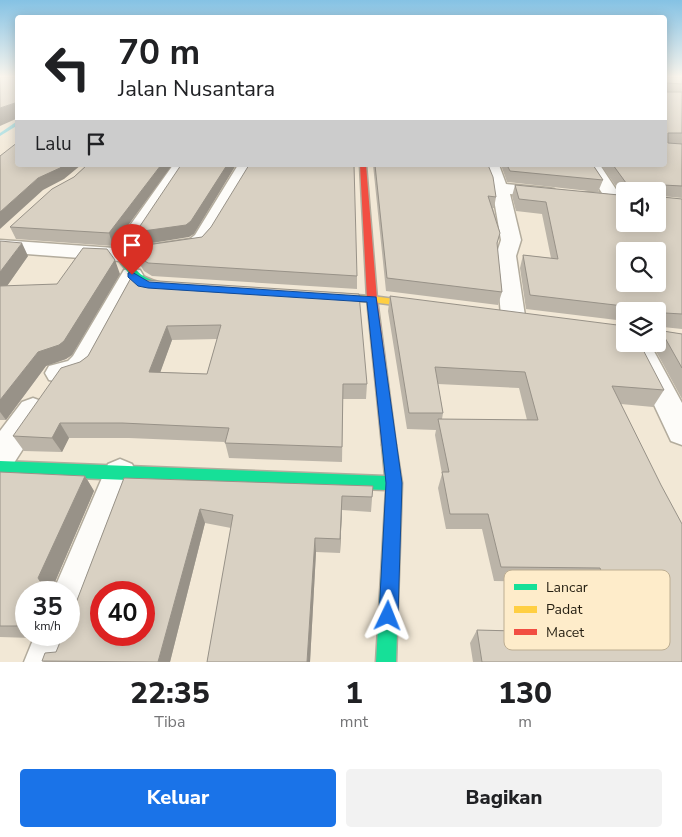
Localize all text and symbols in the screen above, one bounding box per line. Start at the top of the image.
text: 70 m [118,29,200,76]
icon: left [35,35,100,100]
text: Jalan Nusantara [118,74,275,104]
icon: arrive [82,130,110,158]
text: Lalu [35,131,72,157]
map controls [616,182,666,352]
button: sound [616,182,666,232]
pin [111,224,153,275]
icon: arrive [118,231,146,259]
button: search [616,242,666,292]
button: layers [616,302,666,352]
legend [504,570,670,650]
text: Lancar [546,578,588,597]
speed limit sign: 40 [90,581,155,646]
position arrow [361,589,413,641]
text: 35 [32,590,63,624]
text: Padat [546,600,583,619]
text: km/h [34,618,61,634]
text: Macet [546,623,584,642]
text: 22:35 [130,673,210,714]
text: 1 [345,673,363,714]
text: 130 [498,673,552,714]
text: Tiba [154,711,185,733]
text: mnt [340,711,368,733]
text: m [518,711,532,733]
button: Keluar [20,769,336,827]
button: Bagikan [346,769,662,827]

